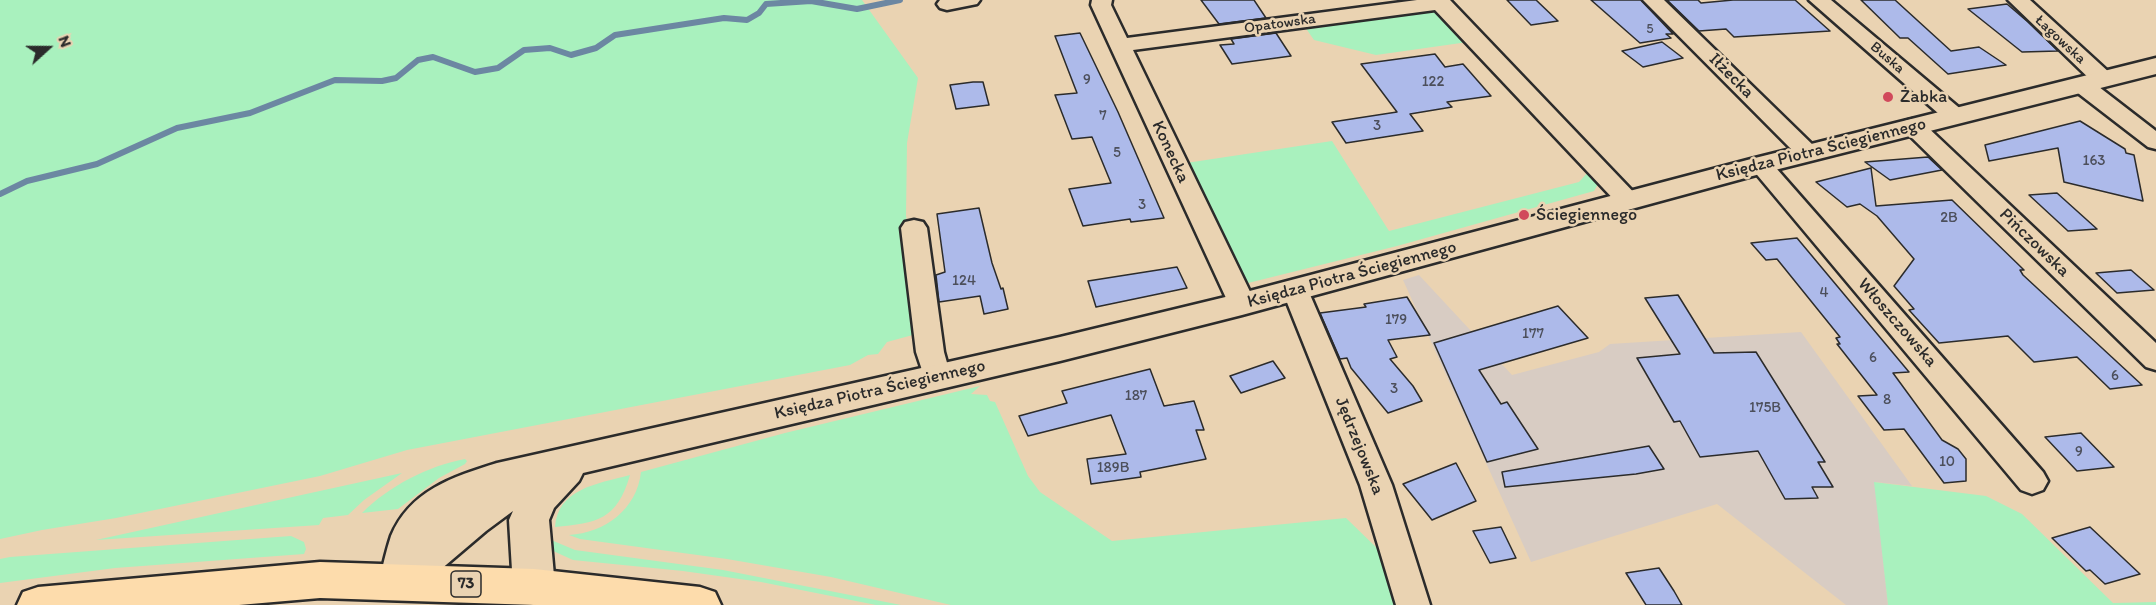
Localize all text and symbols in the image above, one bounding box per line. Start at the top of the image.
street label: Opatowska [1243,10,1317,38]
street label: Łagowska [2031,12,2089,68]
north arrow [18,18,78,78]
house number: 5 [1646,21,1654,37]
text: N [54,33,76,50]
street label: Buska [1866,38,1908,78]
street label: Iłżecka [1704,49,1758,103]
house number: 9 [1083,71,1091,89]
house number: 122 [1422,73,1444,91]
place label: Żabka [1900,86,1947,108]
marker: Żabka [1881,90,1895,104]
house number: 7 [1099,107,1107,125]
street label: Księdza Piotra Ściegiennego [1714,113,1928,187]
street label: Konecka [1146,117,1194,187]
house number: 3 [1373,117,1381,135]
house number: 5 [1113,144,1121,162]
house number: 163 [2082,152,2106,170]
house number: 3 [1138,196,1146,214]
place label: Ściegiennego [1536,204,1637,226]
street label: Pińczowska [1994,204,2074,282]
marker: Ściegiennego [1517,208,1531,222]
house number: 2B [1940,209,1958,227]
street label: Księdza Piotra Ściegiennego [1245,237,1459,313]
house number: 124 [952,272,976,290]
street label: Włoszczowska [1852,274,1942,372]
house number: 4 [1819,284,1829,302]
house number: 179 [1385,311,1407,329]
house number: 177 [1522,325,1544,343]
house number: 6 [1869,349,1877,367]
street label: Księdza Piotra Ściegiennego [772,355,988,425]
house number: 6 [2111,367,2119,385]
house number: 3 [1390,380,1398,398]
house number: 187 [1125,387,1147,405]
house number: 8 [1883,391,1891,409]
street label: Jędrzejowska [1330,394,1388,498]
house number: 175B [1749,399,1781,417]
house number: 9 [2075,443,2083,461]
house number: 10 [1939,453,1955,471]
house number: 189B [1097,459,1129,477]
road number: 73 [451,571,481,597]

